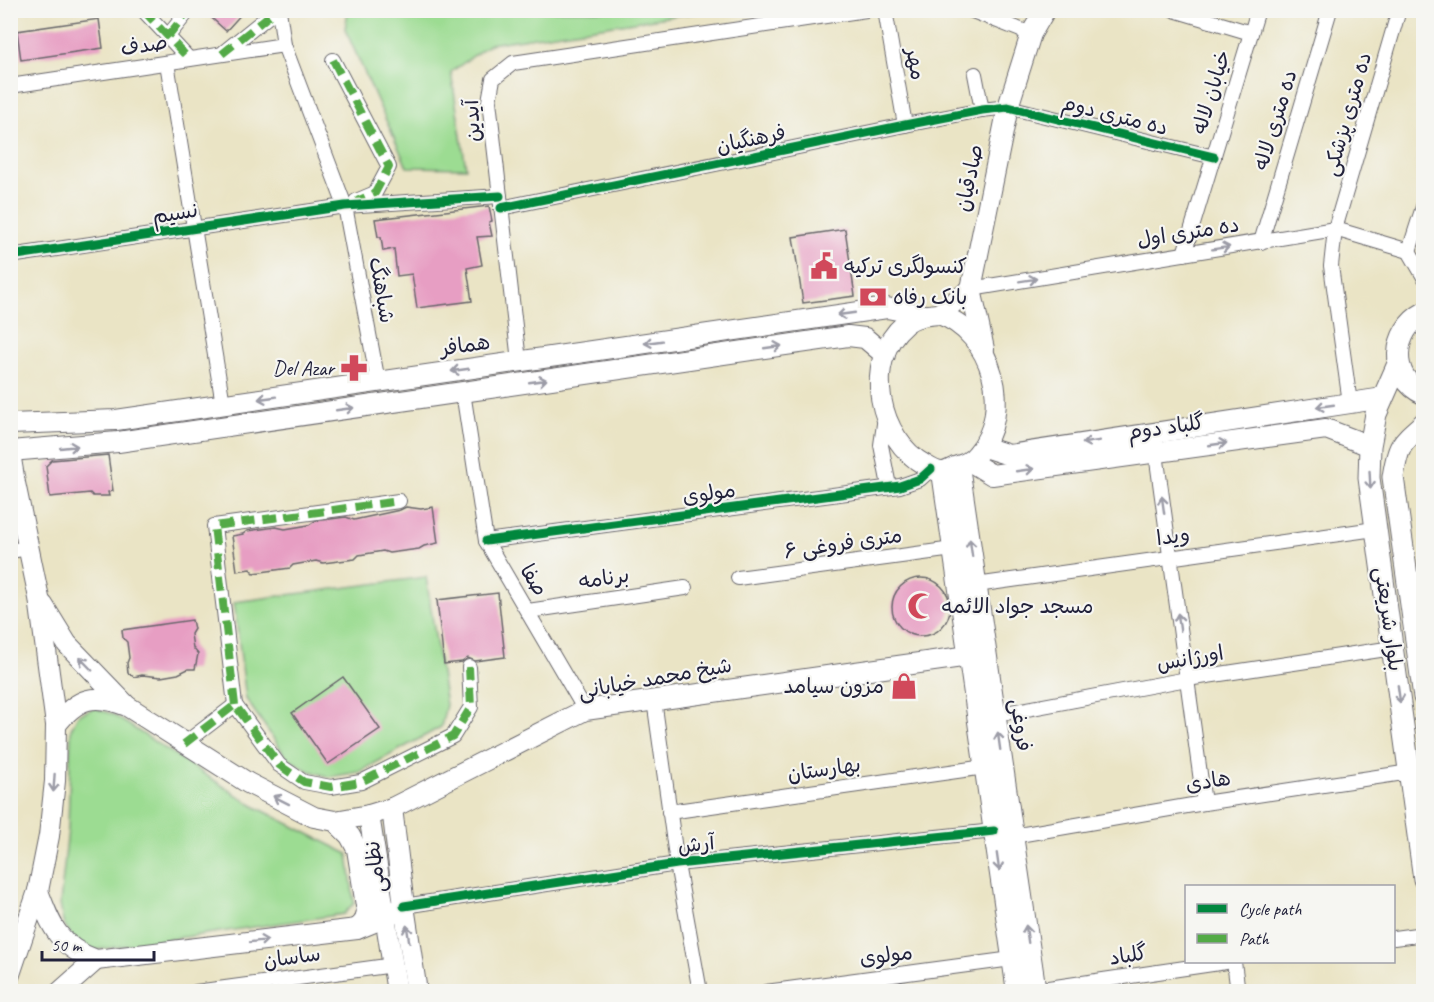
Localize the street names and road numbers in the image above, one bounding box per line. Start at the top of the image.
street label: صدف [119,28,169,62]
street label: مهر [900,44,932,82]
street label: خیابان لاله [1186,47,1236,137]
street label: ده متری پزشکی [1317,49,1378,179]
street label: ده متری لاله [1247,67,1303,173]
street label: ده متری دوم [1059,89,1171,144]
street label: آیدین [458,98,486,143]
street label: فرهنگیان [714,119,788,159]
street label: صادقیان [949,142,989,214]
street label: نسیم [150,197,200,232]
street label: ده متری اول [1135,211,1241,253]
street label: شباهنگ [363,255,401,325]
street label: همافر [436,329,492,362]
street label: گلباد دوم [1126,409,1206,448]
street label: مولوی [681,476,737,510]
street label: ویدا [1154,521,1192,551]
street label: ۶ متری فروغی [782,522,904,565]
street label: صفا [514,559,554,601]
street label: برنامه [577,562,631,594]
street label: بلوار شریعتى [1368,565,1409,673]
street label: اورژانس [1154,639,1226,677]
street label: شیخ محمد خیابانی [576,652,734,705]
street label: فروغى [1003,697,1038,753]
street label: بهارستان [786,751,862,787]
street label: هادی [1184,765,1232,797]
street label: آرش [676,829,716,859]
street label: نظامی [359,839,392,895]
street label: مولوی [858,939,914,971]
street label: گلباد [1107,939,1149,971]
street label: ساسان [262,940,322,974]

